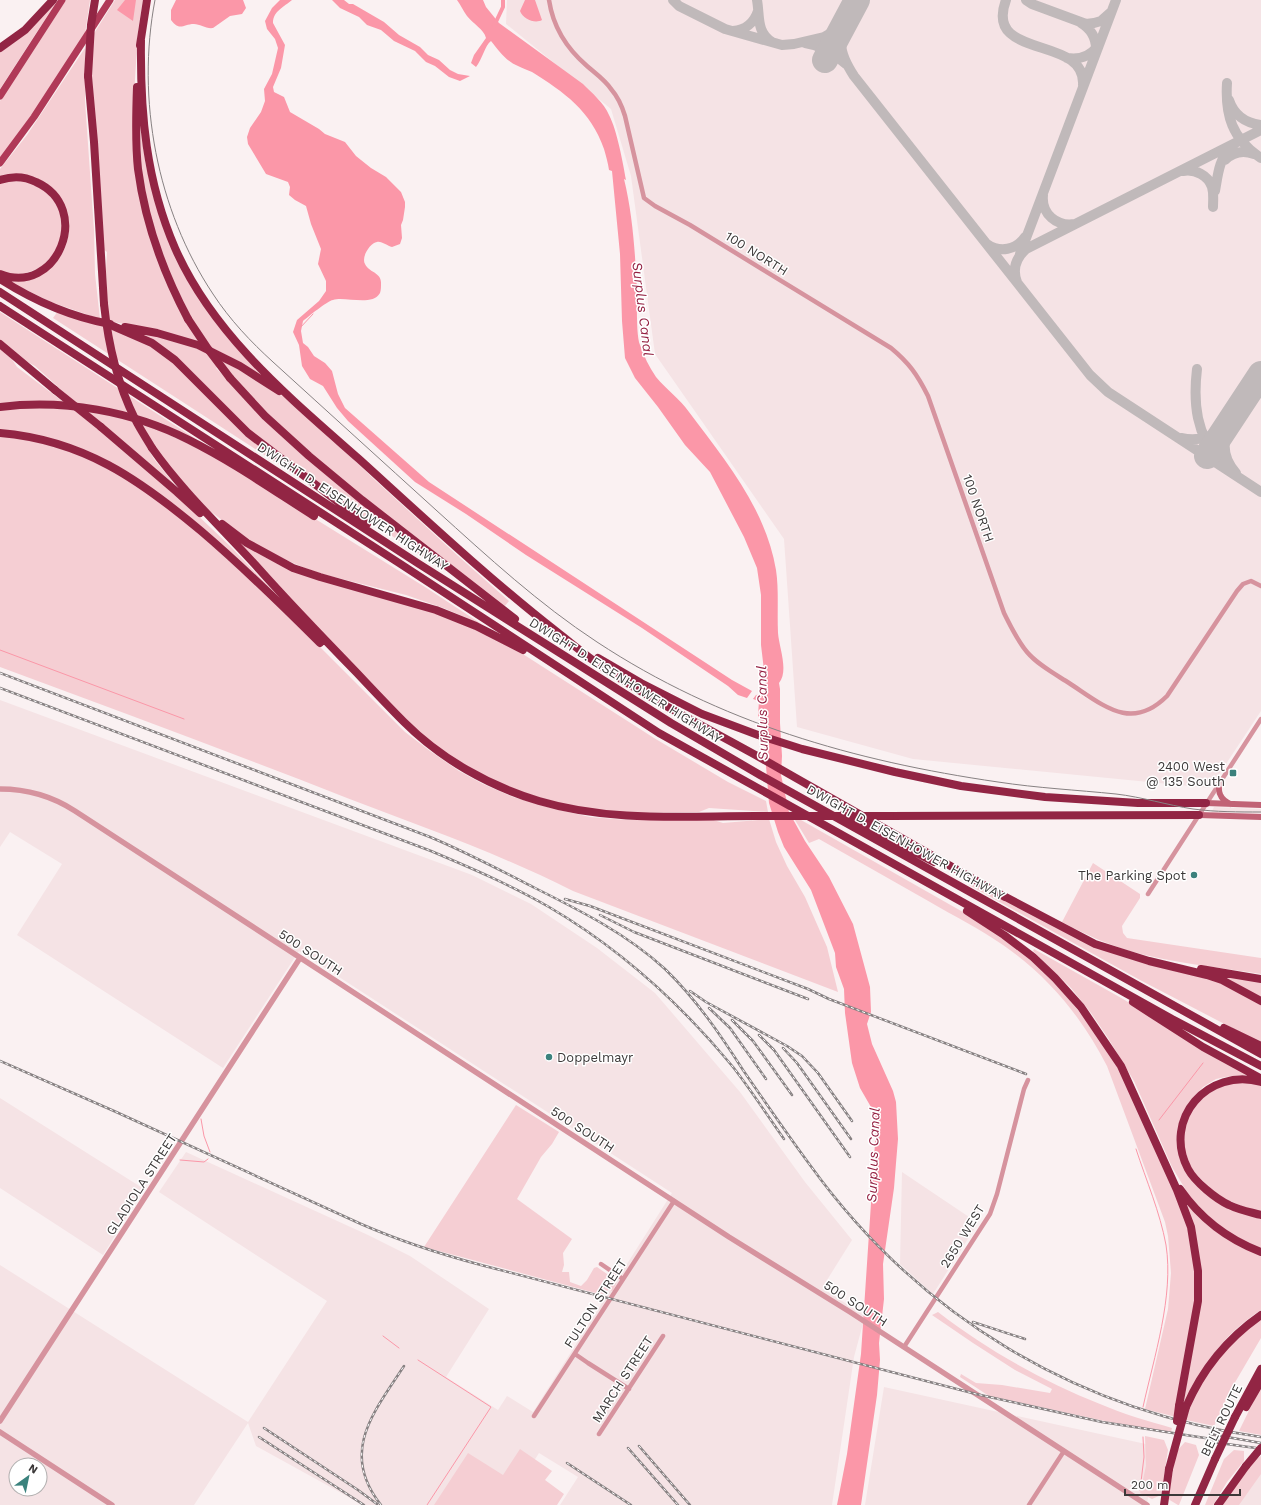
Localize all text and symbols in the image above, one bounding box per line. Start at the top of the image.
street label: 100 NORTH [723,228,791,279]
water label: Surplus Canal [629,261,657,357]
street label: DWIGHT D. EISENHOWER HIGHWAY [255,439,451,574]
street label: 100 NORTH [960,472,997,544]
street label: DWIGHT D. EISENHOWER HIGHWAY [527,615,725,746]
water label: Surplus Canal [753,665,771,761]
place label: 2400 West @ 135 South [1146,759,1226,789]
marker: 2400 West @ 135 South [1228,768,1238,778]
street label: DWIGHT D. EISENHOWER HIGHWAY [804,782,1008,904]
place label: The Parking Spot [1078,868,1187,883]
marker: The Parking Spot [1189,870,1199,880]
street label: 500 SOUTH [276,926,345,979]
place label: Doppelmayr [557,1050,633,1065]
marker: Doppelmayr [544,1052,554,1062]
street label: 500 SOUTH [548,1103,617,1156]
water label: Surplus Canal [863,1107,883,1203]
street label: GLADIOLA STREET [103,1131,180,1238]
street label: 2650 WEST [937,1202,988,1271]
street label: FULTON STREET [561,1256,630,1351]
street label: 500 SOUTH [821,1277,890,1330]
street label: MARCH STREET [589,1333,656,1425]
street label: BELT ROUTE [1198,1382,1245,1459]
north arrow [8,1457,48,1497]
text: N [26,1461,40,1477]
scale bar [1125,1471,1240,1497]
text: 200 m [1131,1478,1168,1492]

